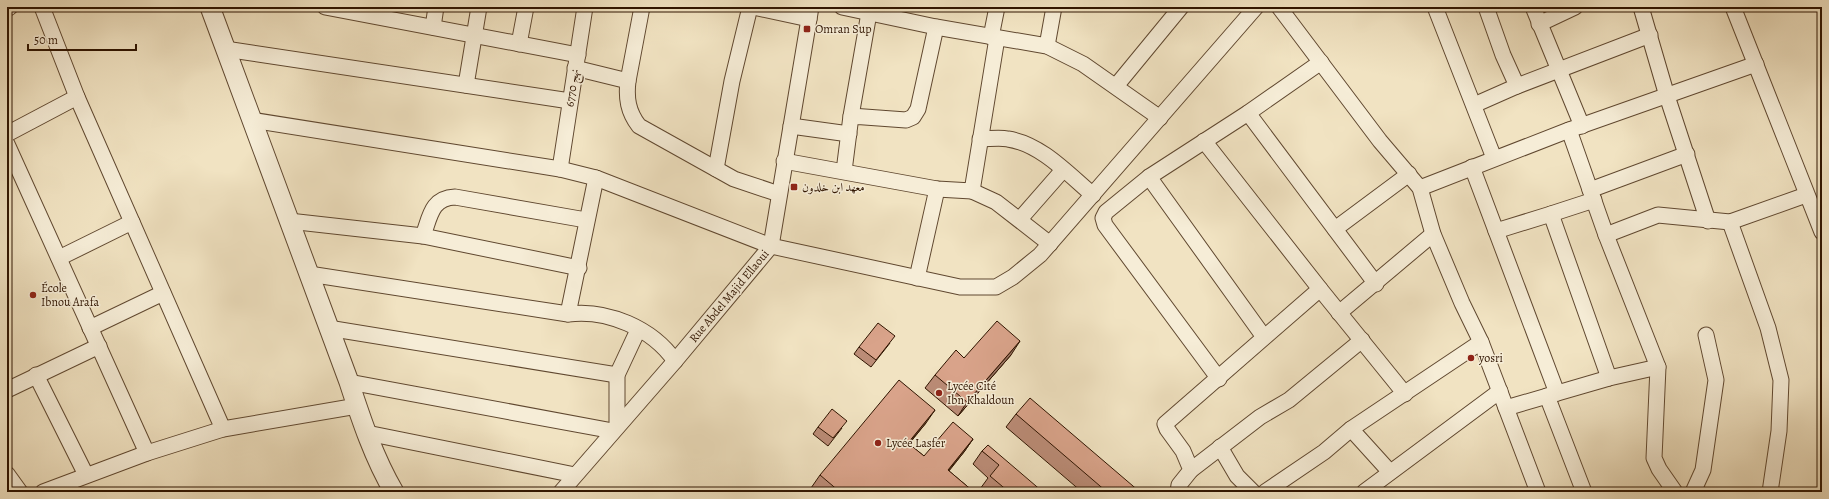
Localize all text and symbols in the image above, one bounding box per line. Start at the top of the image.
place label: Omran Sup [815,21,872,37]
marker: Omran Sup [802,24,812,34]
scale bar [28,26,136,52]
text: 50 m [34,32,58,48]
street label: نهج 6770 [561,68,586,109]
place label: معهد ابن خلدون [802,179,865,195]
marker: معهد ابن خلدون [789,182,799,192]
street label: Rue Abdel Majid Ellaoui [685,246,773,346]
place label: École Ibnou Arafa [41,280,100,310]
marker: École Ibnou Arafa [28,290,38,300]
place label: yosri [1478,350,1503,366]
marker: yosri [1466,353,1476,363]
place label: Lycée Cité Ibn Khaldoun [947,378,1015,408]
marker: Lycée Cité Ibn Khaldoun [934,388,944,398]
place label: Lycée Lasfer [886,435,946,451]
marker: Lycée Lasfer [873,438,883,448]

